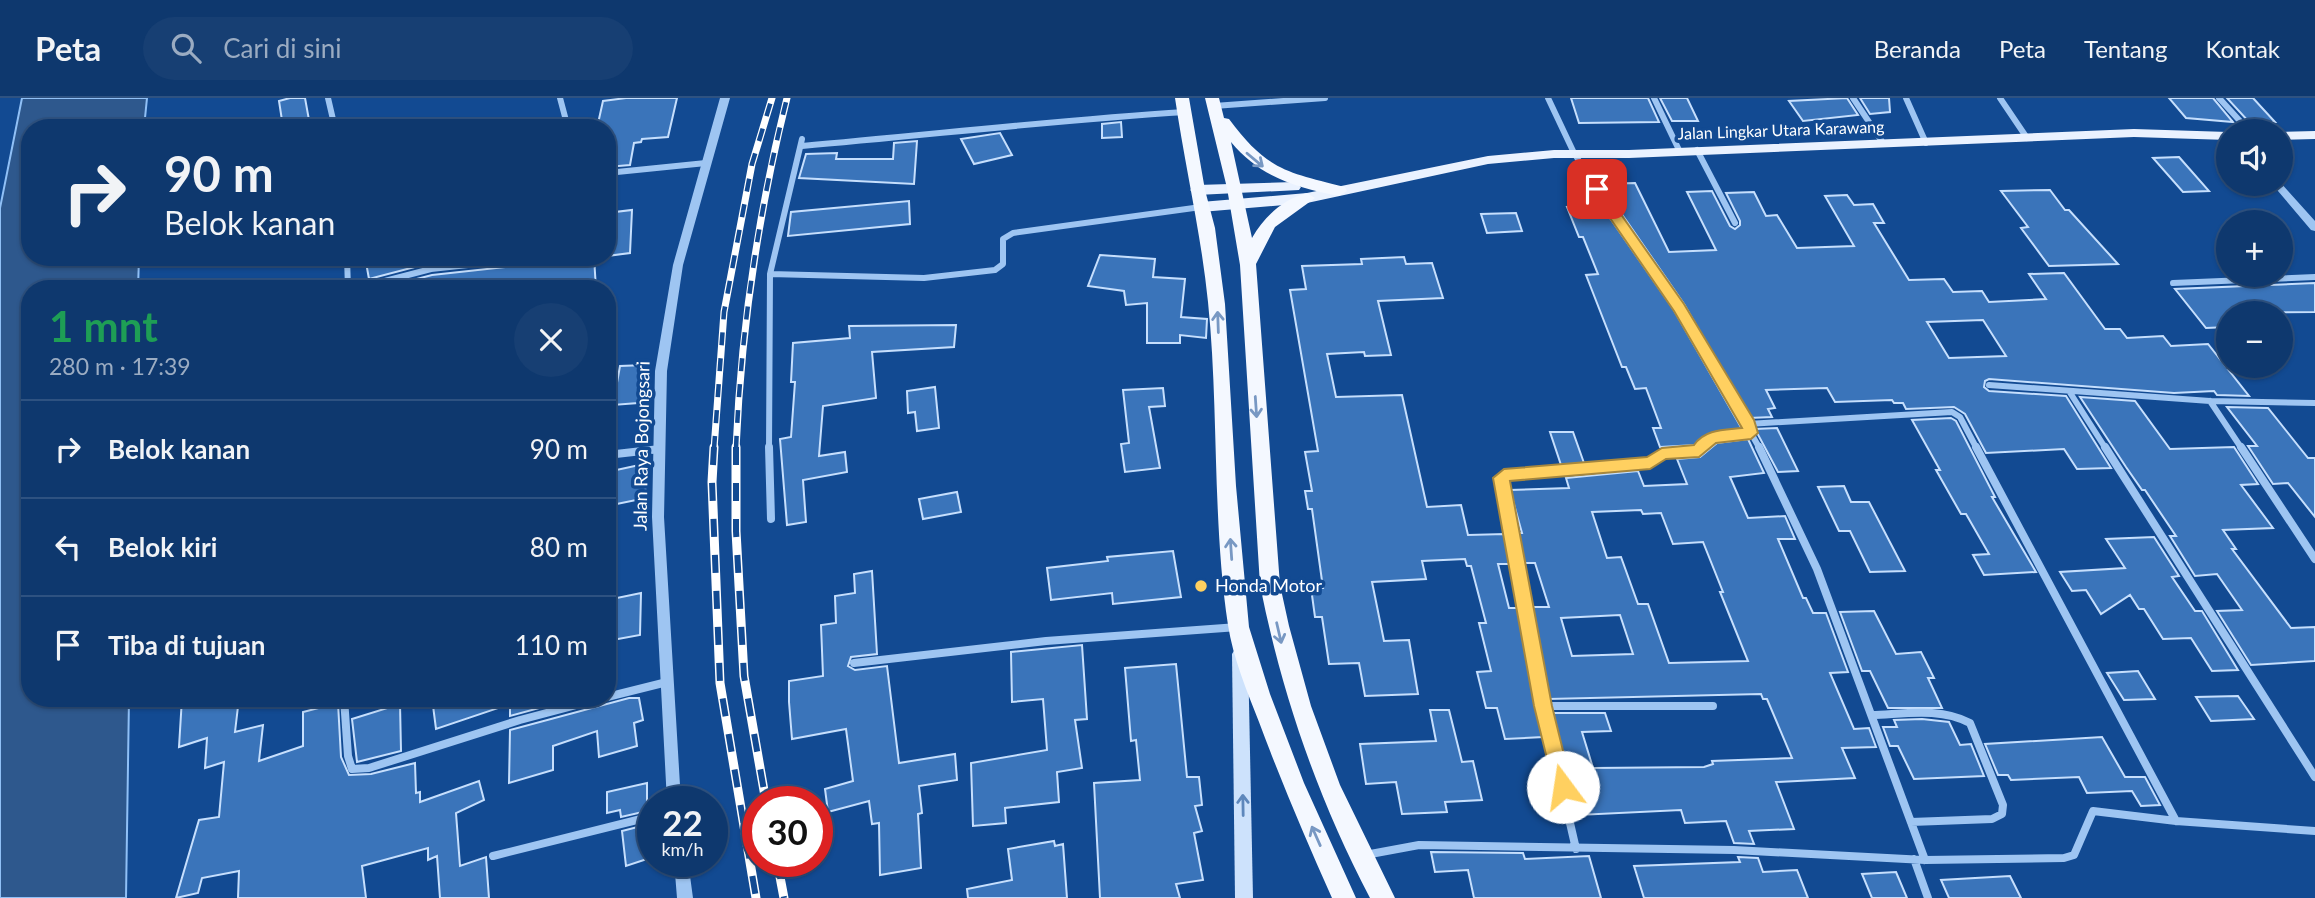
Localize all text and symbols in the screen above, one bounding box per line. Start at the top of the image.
search box [143,17,633,80]
text: Peta [35,28,101,68]
icon: search [167,29,205,67]
text: Cari di sini [223,32,342,64]
text: Beranda [1874,34,1961,63]
text: Peta [1999,34,2046,63]
text: Tentang [2084,34,2167,63]
text: Kontak [2205,34,2280,63]
street label: Jalan Lingkar Utara Karawang [1677,116,1885,143]
map controls [2216,119,2293,378]
button: sound [2216,119,2293,196]
text: 90 m [164,144,274,202]
icon: right [49,147,140,238]
one-way arrow [1246,152,1264,167]
pin [1567,159,1627,219]
icon: arrive [1578,170,1616,208]
text: Belok kanan [164,203,335,242]
button: + [2216,210,2293,287]
text: 1 mnt [49,301,158,351]
button: − [2216,301,2293,378]
button: close [514,303,588,377]
one-way arrow [1211,311,1224,334]
text: 280 m · 17:39 [49,352,191,380]
street label: Jalan Raya Bojongsari [629,361,653,531]
one-way arrow [1250,395,1263,418]
icon: right [49,430,87,468]
text: Belok kanan [108,433,250,465]
text: 90 m [530,433,588,465]
icon: left [49,528,87,566]
text: Belok kiri [108,531,217,563]
text: 80 m [530,531,588,563]
one-way arrow [1224,538,1237,561]
place label: Honda Motor [1215,574,1322,596]
marker: Honda Motor [1193,578,1209,594]
one-way arrow [1273,621,1287,644]
icon: arrive [49,626,87,664]
text: Tiba di tujuan [108,629,266,661]
text: 110 m [515,629,588,661]
position arrow [1526,750,1600,824]
speed limit sign: 30 [742,786,833,877]
one-way arrow [1236,794,1250,817]
text: 22 [662,801,703,843]
one-way arrow [1309,825,1322,847]
text: km/h [661,838,704,860]

